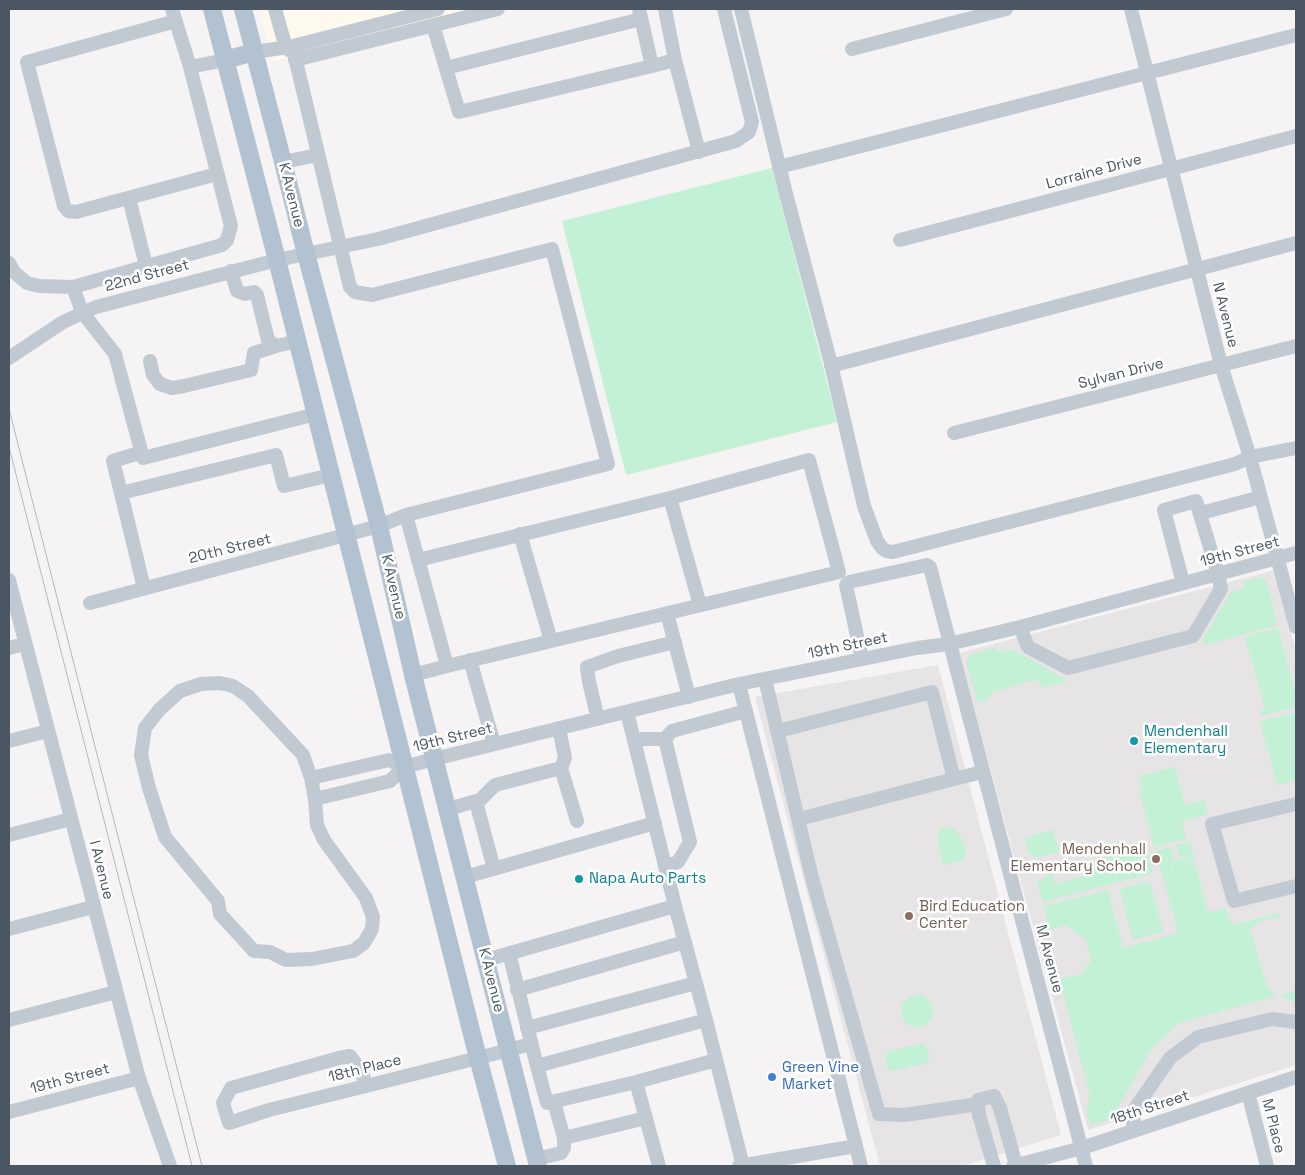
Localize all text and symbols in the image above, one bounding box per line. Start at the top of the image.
street label: Lorraine Drive [1044,151,1144,193]
street label: K Avenue [274,161,308,229]
street label: 22nd Street [103,256,191,296]
street label: N Avenue [1208,280,1242,350]
street label: Sylvan Drive [1076,355,1166,393]
street label: 20th Street [187,530,273,568]
street label: 19th Street [1198,533,1282,571]
street label: K Avenue [377,553,409,621]
street label: 19th Street [806,629,890,663]
street label: 19th Street [411,719,495,757]
place label: Mendenhall Elementary [1144,723,1228,758]
marker: Mendenhall Elementary [1128,735,1140,747]
street label: I Avenue [85,838,117,902]
place label: Mendenhall Elementary School [1010,841,1146,876]
marker: Mendenhall Elementary School [1150,853,1162,865]
place label: Napa Auto Parts [589,870,706,888]
marker: Napa Auto Parts [573,873,585,885]
place label: Bird Education Center [919,898,1025,933]
marker: Bird Education Center [903,910,915,922]
street label: M Avenue [1031,923,1067,995]
street label: K Avenue [474,946,508,1014]
street label: 18th Place [327,1051,403,1087]
place label: Green Vine Market [782,1059,859,1094]
street label: 19th Street [28,1060,112,1098]
marker: Green Vine Market [766,1071,778,1083]
street label: 18th Street [1109,1087,1191,1129]
street label: M Place [1258,1097,1288,1155]

